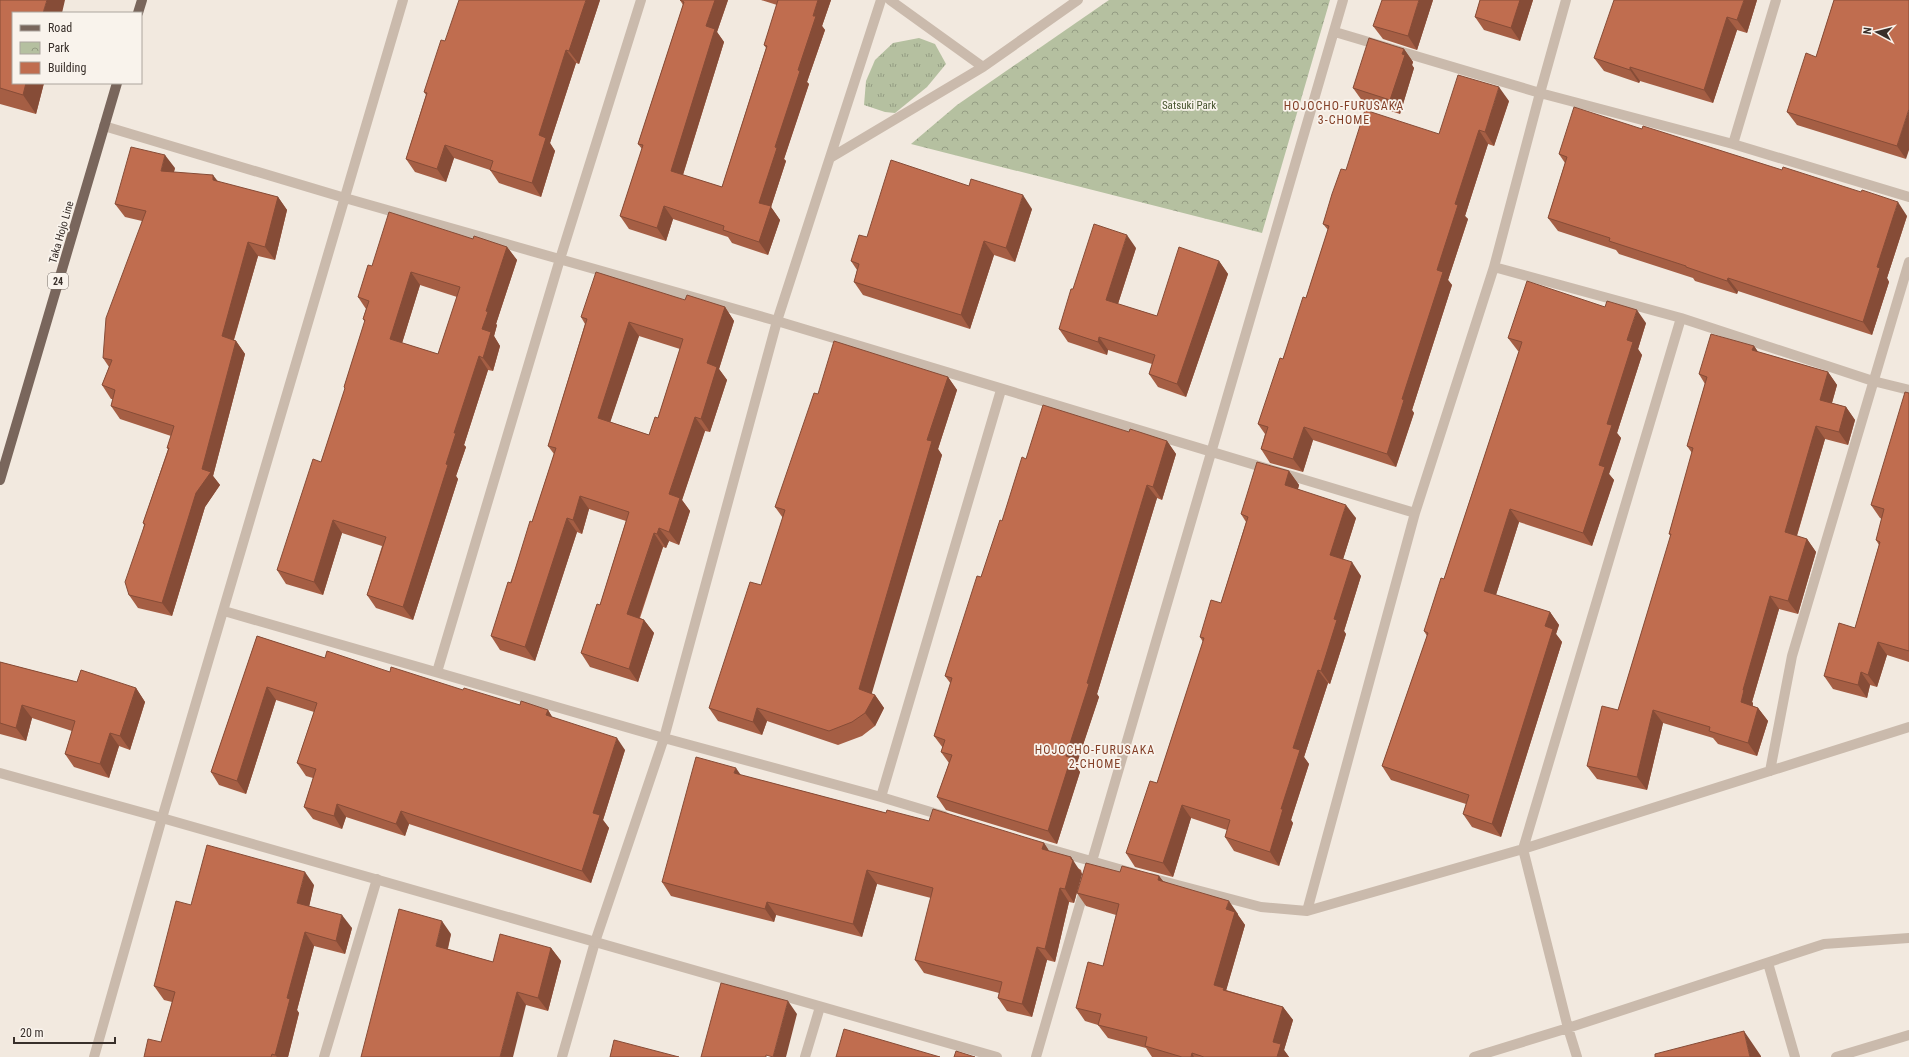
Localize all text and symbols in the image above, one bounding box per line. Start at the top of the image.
legend [12,12,142,84]
north arrow [1857,12,1897,52]
text: Road [48,21,72,35]
text: N [1861,26,1874,35]
text: Park [48,41,70,55]
text: Building [48,61,86,75]
park label: Satsuki Park [1162,99,1216,112]
district label: HOJOCHO-FURUSAKA 3-CHOME [1284,99,1404,127]
street label: Taka Hojo Line [46,199,77,265]
road number: 24 [48,273,68,289]
district label: HOJOCHO-FURUSAKA 2-CHOME [1035,743,1155,771]
scale bar [14,1019,115,1045]
text: 20 m [20,1026,44,1040]

